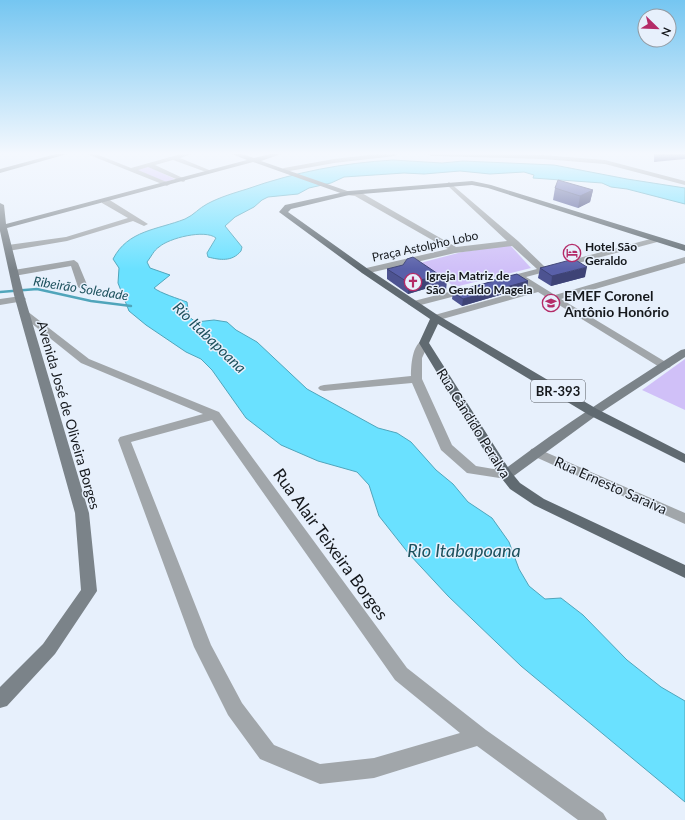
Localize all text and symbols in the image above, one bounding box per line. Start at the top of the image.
north arrow [637,8,677,48]
text: N [659,26,674,39]
street label: Praça Astolpho Lobo [370,227,480,265]
place label: Hotel São Geraldo [585,239,637,268]
hotel icon: Hotel São Geraldo [562,243,582,263]
place label: Igreja Matriz de São Geraldo Magela [426,268,533,297]
church icon: Igreja Matriz de São Geraldo Magela [403,272,423,292]
water label: Ribeirão Soledade [32,273,130,303]
place label: EMEF Coronel Antônio Honório [563,287,669,320]
school or university icon: EMEF Coronel Antônio Honório [541,293,561,313]
water label: Rio Itabapoana [170,298,251,377]
street label: Avenida José de Oliveira Borges [34,319,104,511]
street label: Rua Cândido Peralva [433,365,515,481]
road number: BR-393 [531,380,585,402]
street label: Rua Ernesto Saraiva [552,453,670,517]
street label: Rua Alair Teixeira Borges [269,464,393,624]
water label: Rio Itabapoana [407,539,521,561]

